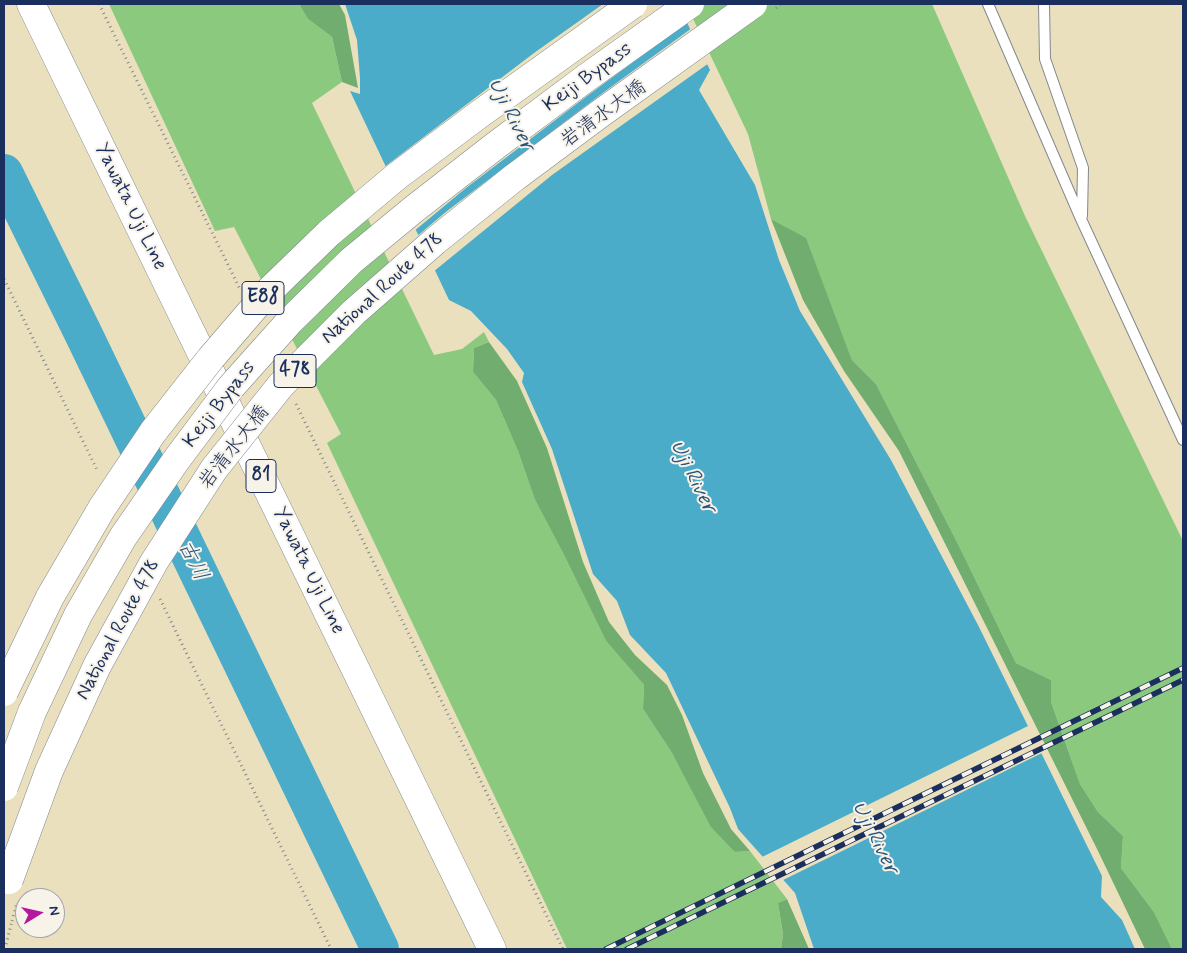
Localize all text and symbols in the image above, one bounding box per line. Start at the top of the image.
street label: Keiji Bypass [539,38,637,118]
water label: Uji River [481,75,539,155]
street label: 岩清水大橋 [556,76,652,154]
street label: Yawata Uji Line [89,139,171,275]
street label: National Route 478 [317,228,449,350]
road number: E88 [242,282,284,314]
road number: 478 [274,354,316,388]
street label: Keiji Bypass [179,357,261,453]
street label: 岩清水大橋 [195,401,275,495]
water label: Uji River [663,437,721,517]
road number: 81 [246,460,276,492]
street label: Yawata Uji Line [267,503,349,639]
water label: 古川 [171,537,213,585]
street label: National Route 478 [72,556,166,704]
water label: Uji River [845,798,903,878]
north arrow [15,888,65,938]
text: N [44,905,63,917]

